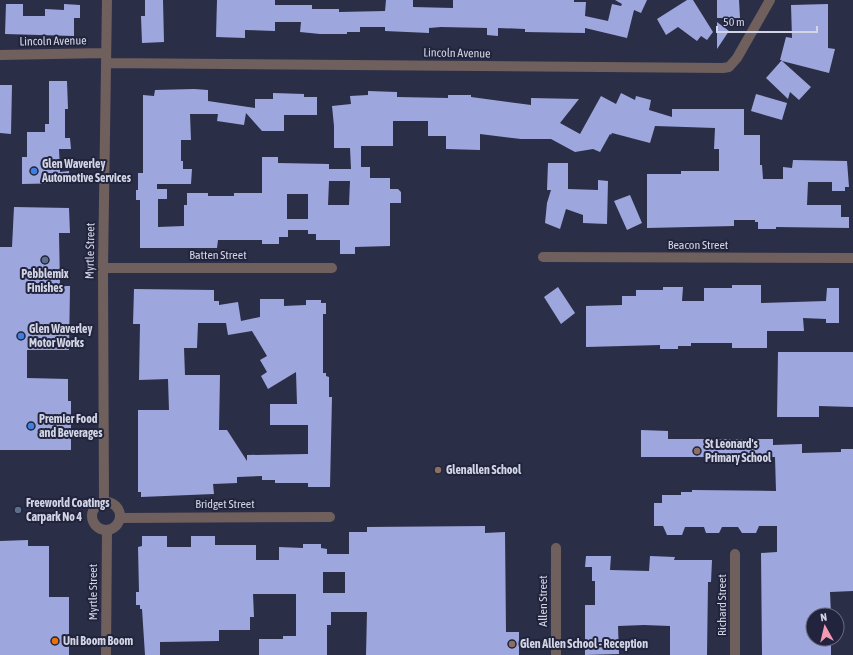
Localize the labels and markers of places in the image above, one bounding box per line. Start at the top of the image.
place label: Glen Waverley Automotive Services [41,157,132,185]
marker: Glen Waverley Automotive Services [29,166,39,176]
marker: Pebblemix Finishes [40,255,50,265]
place label: Pebblemix Finishes [21,267,69,295]
place label: Glen Waverley Motor Works [29,322,92,350]
marker: Glen Waverley Motor Works [16,331,26,341]
place label: Premier Food and Beverages [39,412,103,440]
marker: Premier Food and Beverages [26,421,36,431]
place label: St Leonard's Primary School [705,437,772,465]
marker: St Leonard's Primary School [692,446,702,456]
place label: Glenallen School [446,463,522,477]
marker: Glenallen School [433,465,443,475]
place label: Freeworld Coatings Carpark No 4 [26,496,110,524]
marker: Freeworld Coatings Carpark No 4 [13,505,23,515]
place label: Uni Boom Boom [63,634,134,648]
marker: Uni Boom Boom [50,636,60,646]
place label: Glen Allen School - Reception [520,637,648,651]
marker: Glen Allen School - Reception [507,639,517,649]

